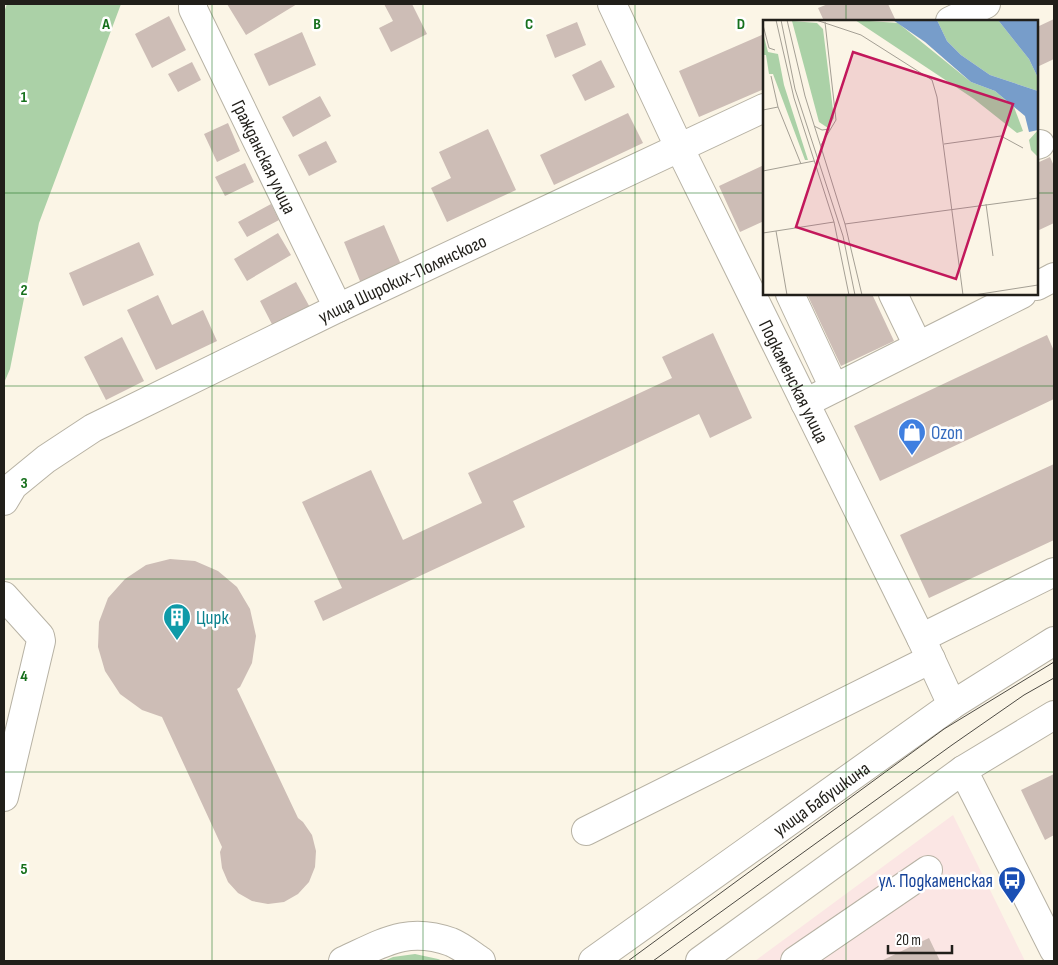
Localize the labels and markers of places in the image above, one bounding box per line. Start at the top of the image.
shop icon: Ozon [897,417,927,456]
place label: Ozon [931,422,963,445]
building icon: Цирк [162,602,192,641]
place label: Цирк [196,607,229,630]
bus stop icon: ул. Подкаменская [997,865,1027,904]
place label: ул. Подкаменская [878,870,993,893]

